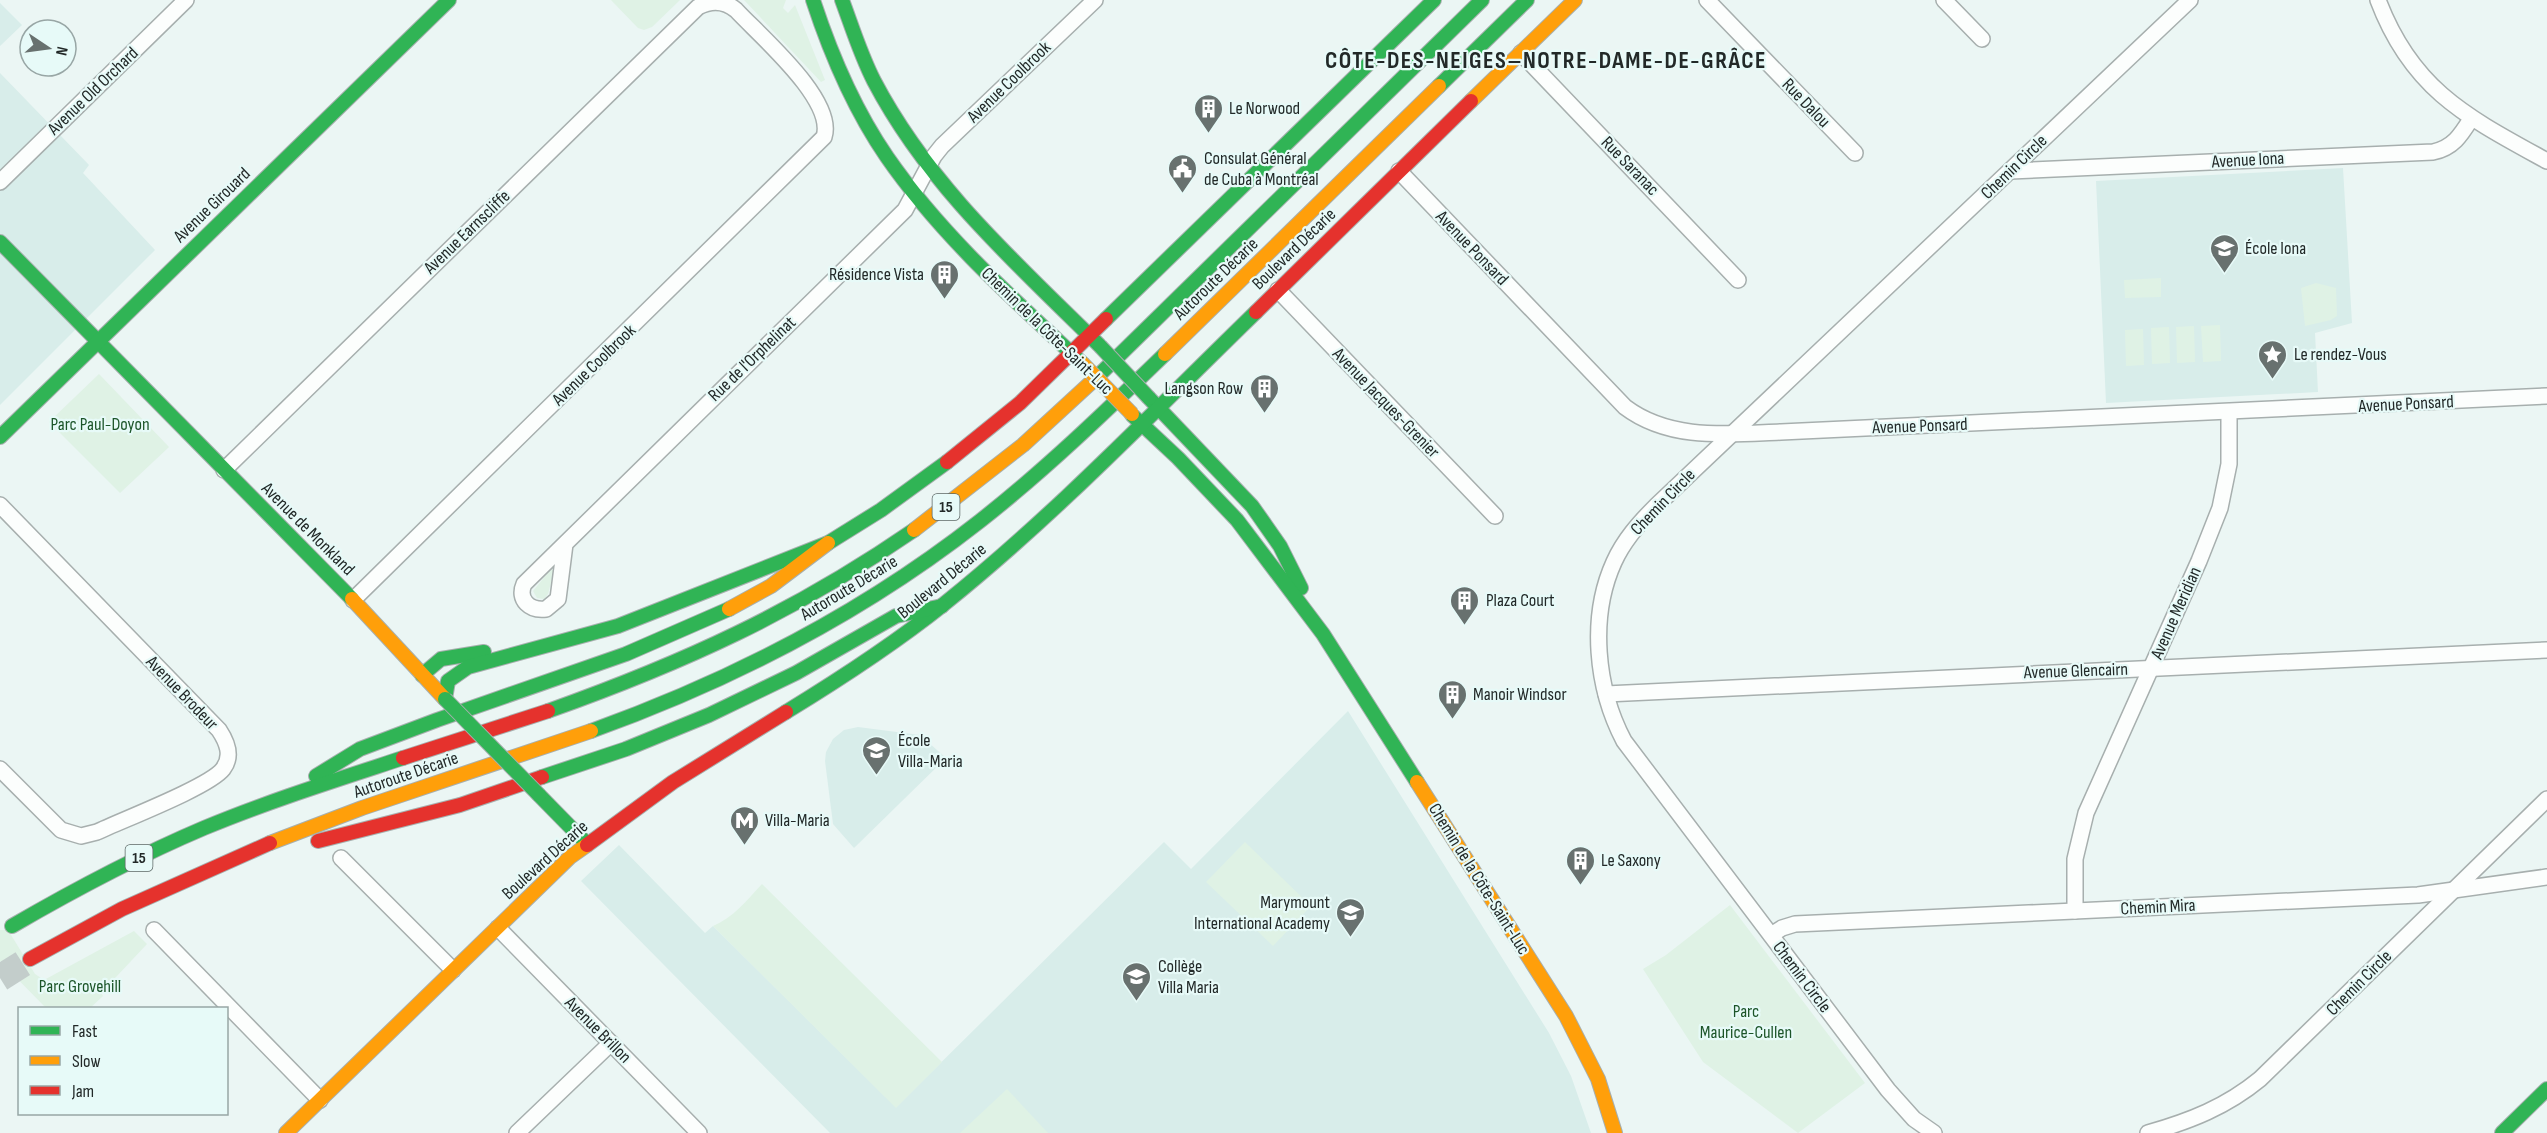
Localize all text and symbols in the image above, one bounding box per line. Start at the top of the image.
north arrow [18,18,78,78]
street label: Avenue Coolbrook [962,37,1055,128]
street label: Avenue Old Orchard [43,43,143,140]
text: N [51,45,71,57]
district label: CÔTE-DES-NEIGES–NOTRE-DAME-DE-GRÂCE [1325,46,1767,75]
street label: Rue Dalou [1778,74,1834,132]
building icon: Le Norwood [1192,92,1224,134]
place label: Le Norwood [1229,98,1300,119]
street label: Chemin Circle [1977,130,2051,204]
street label: Rue Saranac [1597,132,1663,200]
place label: Consulat Général de Cuba à Montréal [1204,148,1319,190]
street label: Avenue Iona [2210,148,2285,172]
public building icon: Consulat Général de Cuba à Montréal [1167,152,1199,194]
street label: Avenue Girouard [169,163,255,247]
street label: Avenue Earnscliffe [419,186,514,279]
street label: Boulevard Décarie [1248,204,1340,294]
street label: Avenue Ponsard [1431,206,1513,290]
school or university icon: École Iona [2208,232,2240,274]
street label: Autoroute Décarie [1169,234,1263,325]
place label: École Iona [2245,238,2306,259]
building icon: Résidence Vista [929,258,961,300]
street label: Chemin de la Côte-Saint-Luc [977,263,1117,399]
place label: Résidence Vista [829,264,924,285]
street label: Rue de l'Orphelinat [704,312,800,406]
street label: Avenue Coolbrook [547,320,640,411]
place icon: Le rendez-Vous [2257,338,2289,380]
street label: Avenue Jacques-Grenier [1328,343,1444,462]
place label: Le rendez-Vous [2294,344,2387,365]
building icon: Langson Row [1248,372,1280,414]
place label: Langson Row [1164,378,1243,399]
street label: Avenue Ponsard [2357,391,2454,417]
park label: Parc Paul-Doyon [50,414,150,435]
street label: Avenue Ponsard [1871,414,1968,438]
street label: Chemin Circle [1626,465,1700,539]
street label: Avenue de Monkland [256,477,359,580]
road number: 15 [932,494,960,520]
street label: Boulevard Décarie [893,539,991,623]
street label: Autoroute Décarie [796,551,901,626]
street label: Avenue Meridian [2146,564,2206,663]
building icon: Plaza Court [1449,584,1481,626]
place label: Plaza Court [1486,590,1555,611]
street label: Avenue Brodeur [141,651,222,734]
street label: Avenue Glencairn [2023,659,2128,683]
building icon: Manoir Windsor [1436,678,1468,720]
place label: Manoir Windsor [1473,684,1567,705]
place label: École Villa-Maria [898,730,963,772]
school or university icon: École Villa-Maria [861,734,893,776]
street label: Autoroute Décarie [350,747,461,803]
street label: Chemin de la Côte-Saint-Luc [1424,800,1534,958]
metro station icon: Villa-Maria [728,804,760,846]
place label: Villa-Maria [765,810,830,831]
street label: Boulevard Décarie [498,816,592,904]
building icon: Le Saxony [1564,844,1596,886]
road number: 15 [126,845,152,871]
place label: Le Saxony [1601,850,1661,871]
place label: Marymount International Academy [1194,892,1331,934]
street label: Chemin Mira [2120,895,2196,919]
school or university icon: Marymount International Academy [1335,896,1367,938]
street label: Chemin Circle [1768,937,1836,1017]
street label: Chemin Circle [2322,946,2396,1020]
place label: Collège Villa Maria [1158,956,1219,998]
school or university icon: Collège Villa Maria [1121,960,1153,1002]
park label: Parc Grovehill [39,976,121,997]
street label: Avenue Brillon [560,992,636,1068]
park label: Parc Maurice-Cullen [1700,1001,1792,1043]
legend [18,1007,228,1115]
text: Fast [72,1021,98,1042]
text: Slow [72,1051,101,1072]
text: Jam [71,1081,94,1102]

